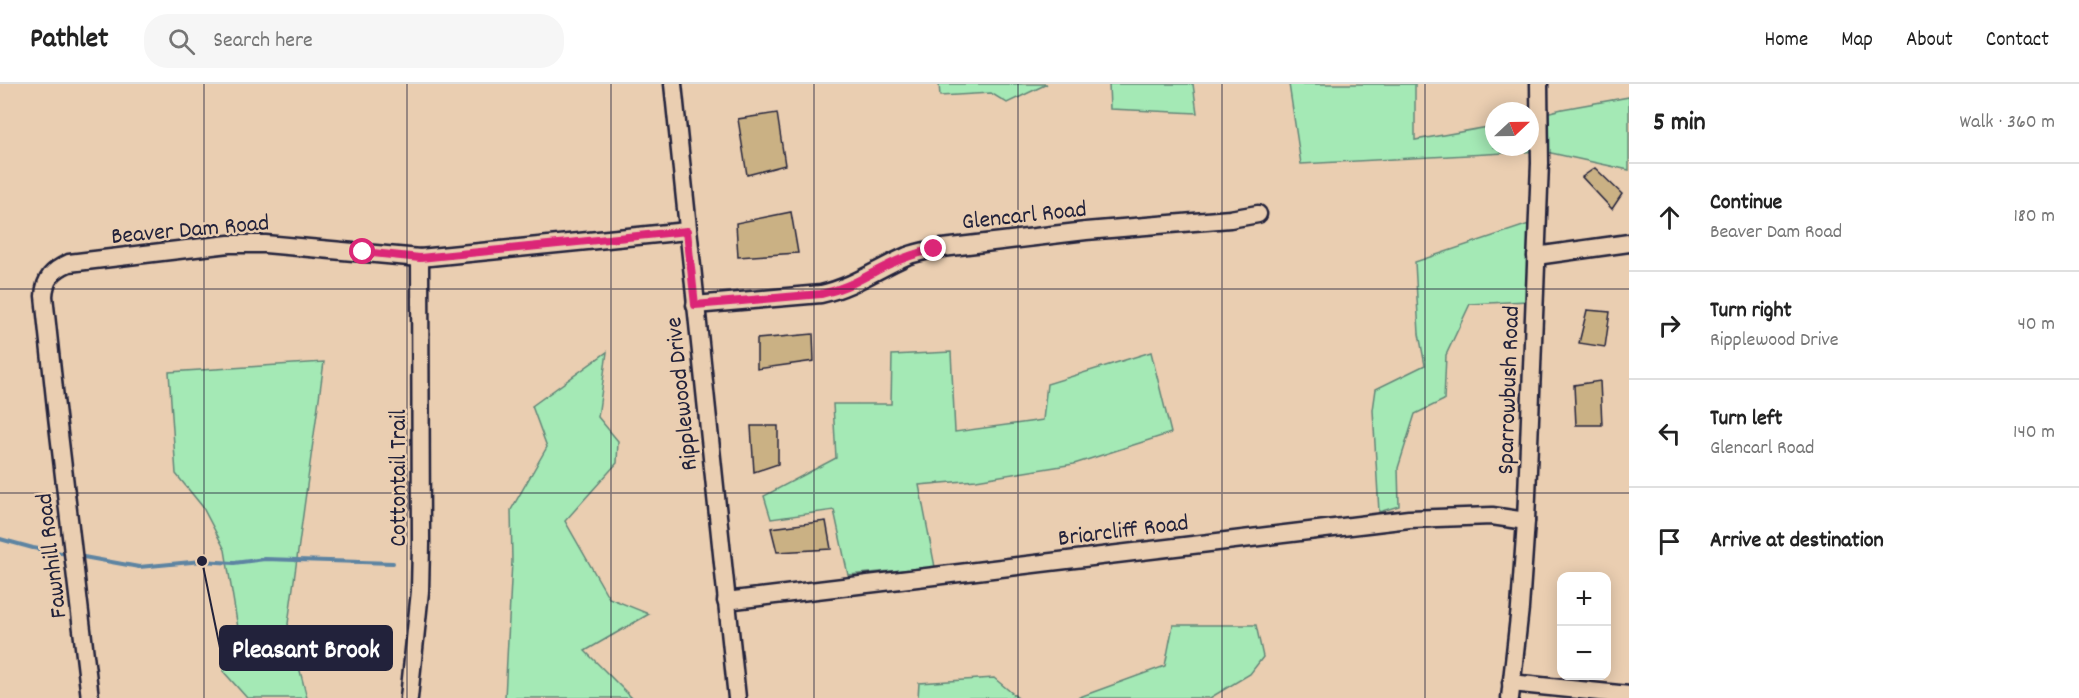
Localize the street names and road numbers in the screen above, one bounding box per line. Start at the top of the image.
street label: Glencarl Road [960,194,1088,240]
street label: Beaver Dam Road [110,207,271,255]
street label: Sparrowbush Road [1490,305,1530,475]
street label: Ripplewood Drive [658,315,708,472]
street label: Cottontail Trail [383,409,417,547]
street label: Fawnhill Road [28,491,78,620]
street label: Briarcliff Road [1056,507,1191,557]

